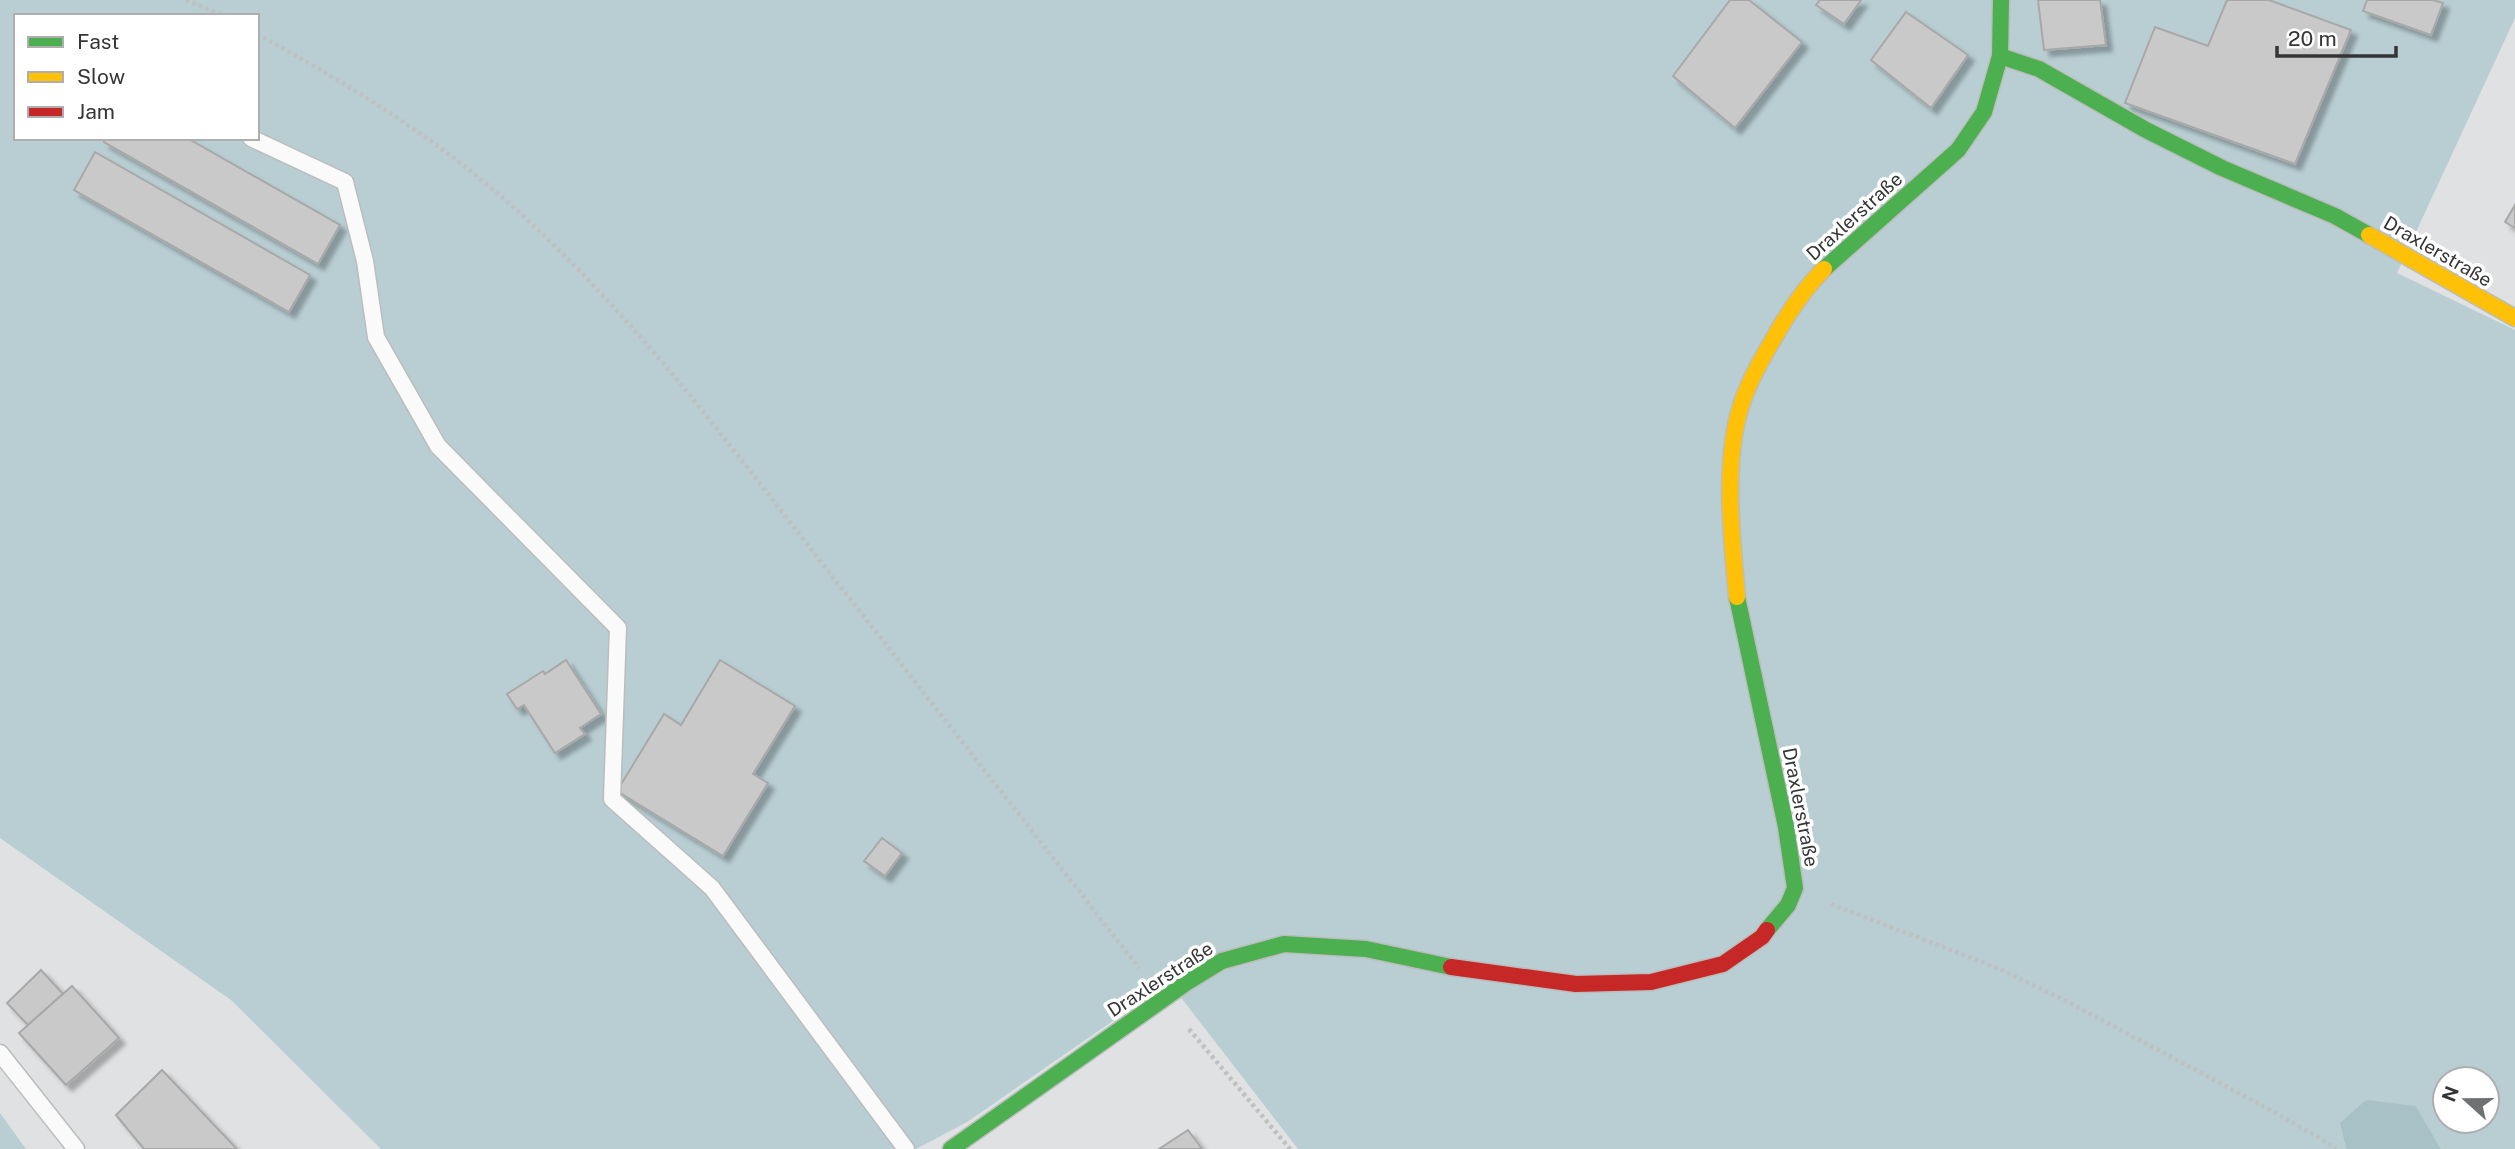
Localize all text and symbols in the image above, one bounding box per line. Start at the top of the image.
legend [14,14,259,140]
scale bar [2277,14,2396,58]
text: 20 m [2288,26,2337,51]
text: Fast [77,29,119,54]
text: Slow [77,64,125,89]
text: Jam [77,99,115,124]
street label: Draxlerstraße [1802,167,1906,265]
street label: Draxlerstraße [2380,211,2496,291]
street label: Draxlerstraße [1779,745,1823,869]
street label: Draxlerstraße [1103,937,1217,1021]
north arrow [2431,1065,2501,1135]
text: N [2437,1083,2463,1105]

